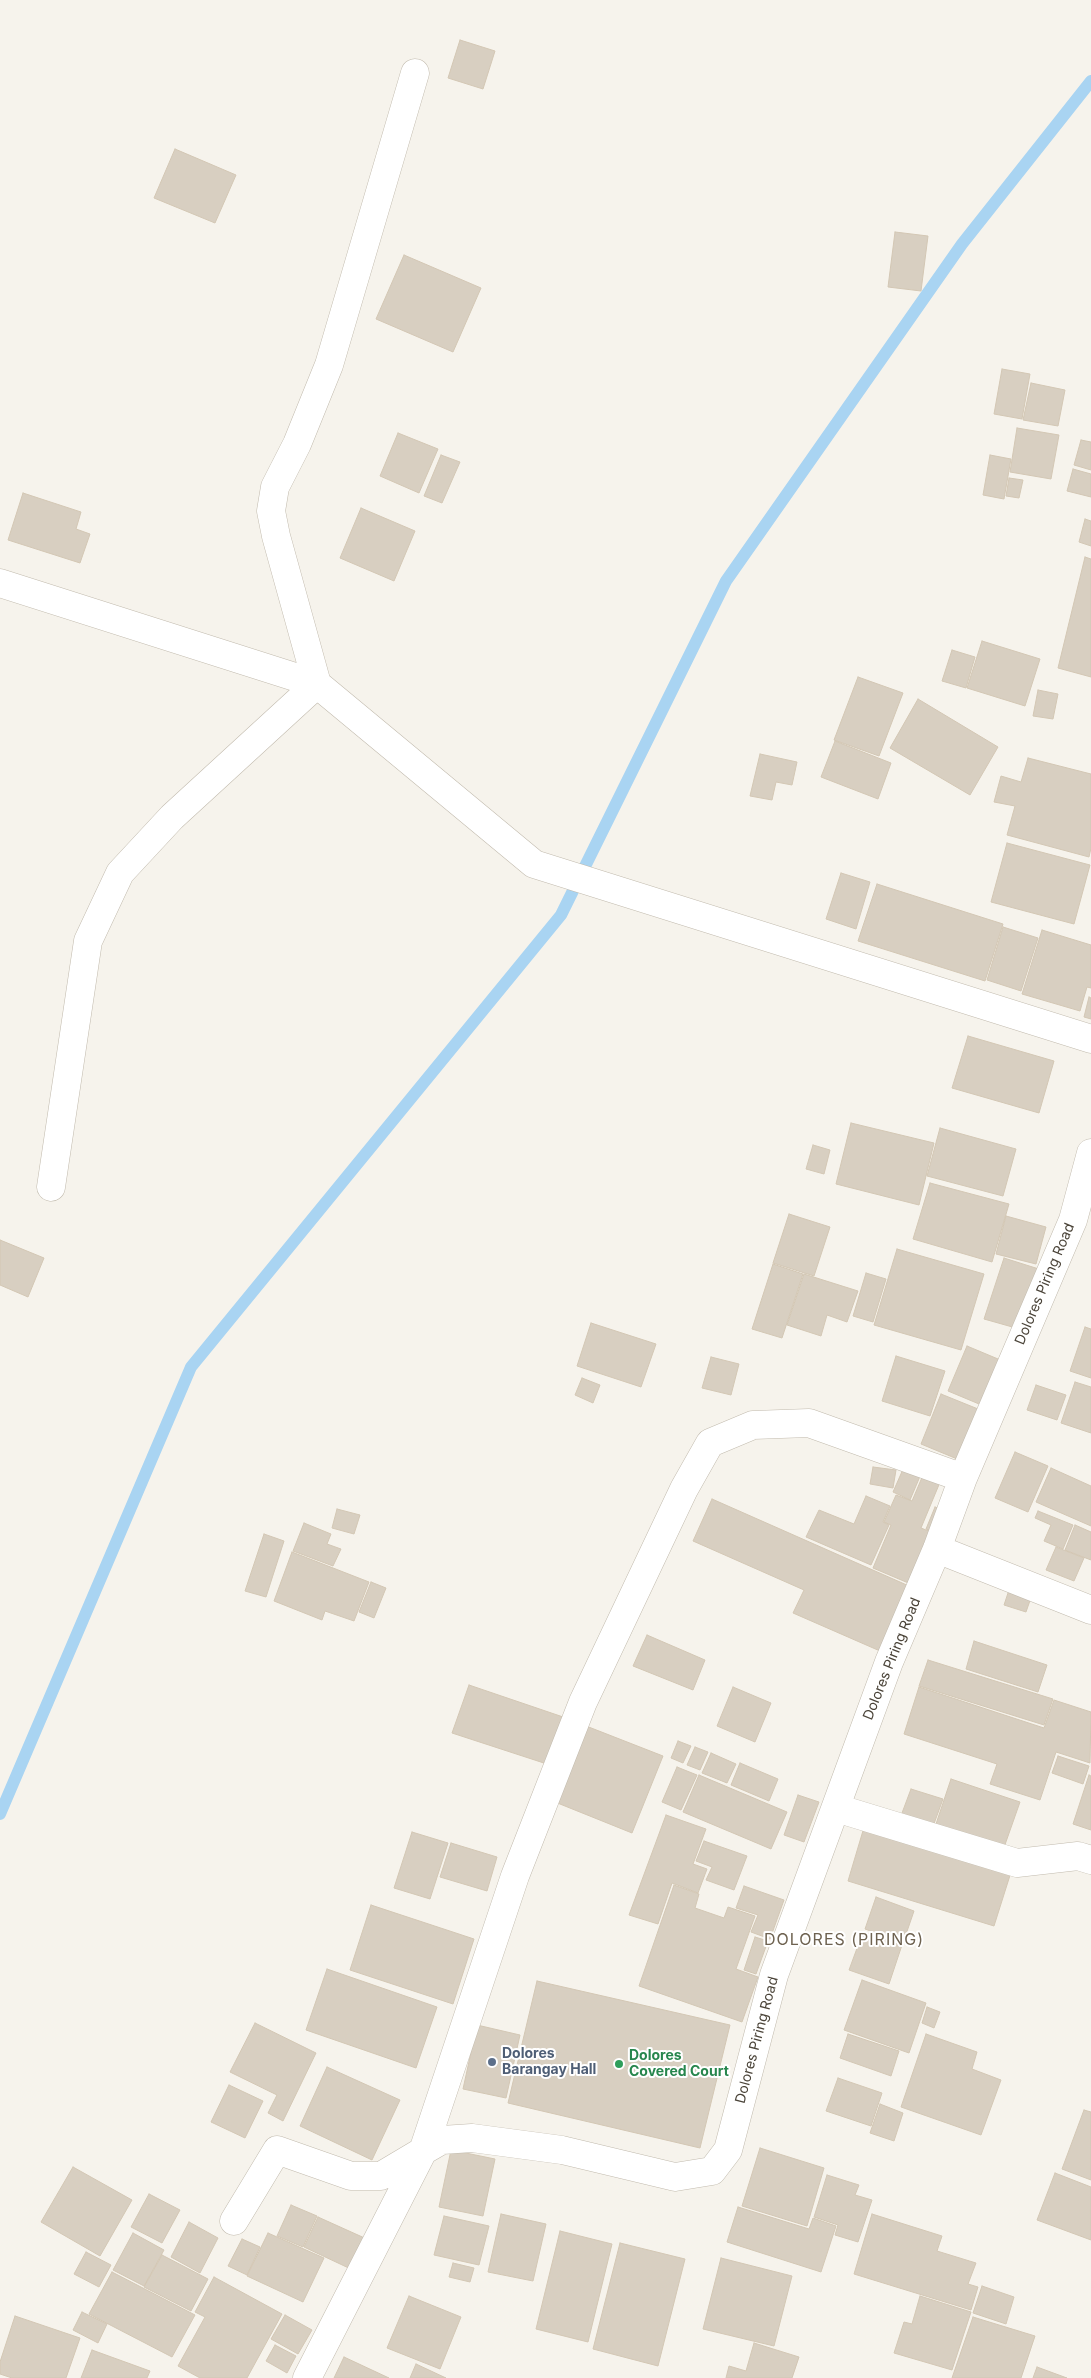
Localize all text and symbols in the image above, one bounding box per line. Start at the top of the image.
street label: Dolores Piring Road [1012,1221,1078,1347]
street label: Dolores Piring Road [860,1595,924,1723]
district label: DOLORES (PIRING) [762,1930,926,1950]
street label: Dolores Piring Road [732,1975,782,2105]
place label: Dolores Barangay Hall [502,2046,596,2078]
place label: Dolores Covered Court [629,2048,729,2080]
marker: Dolores Barangay Hall [486,2056,498,2068]
marker: Dolores Covered Court [613,2058,625,2070]

